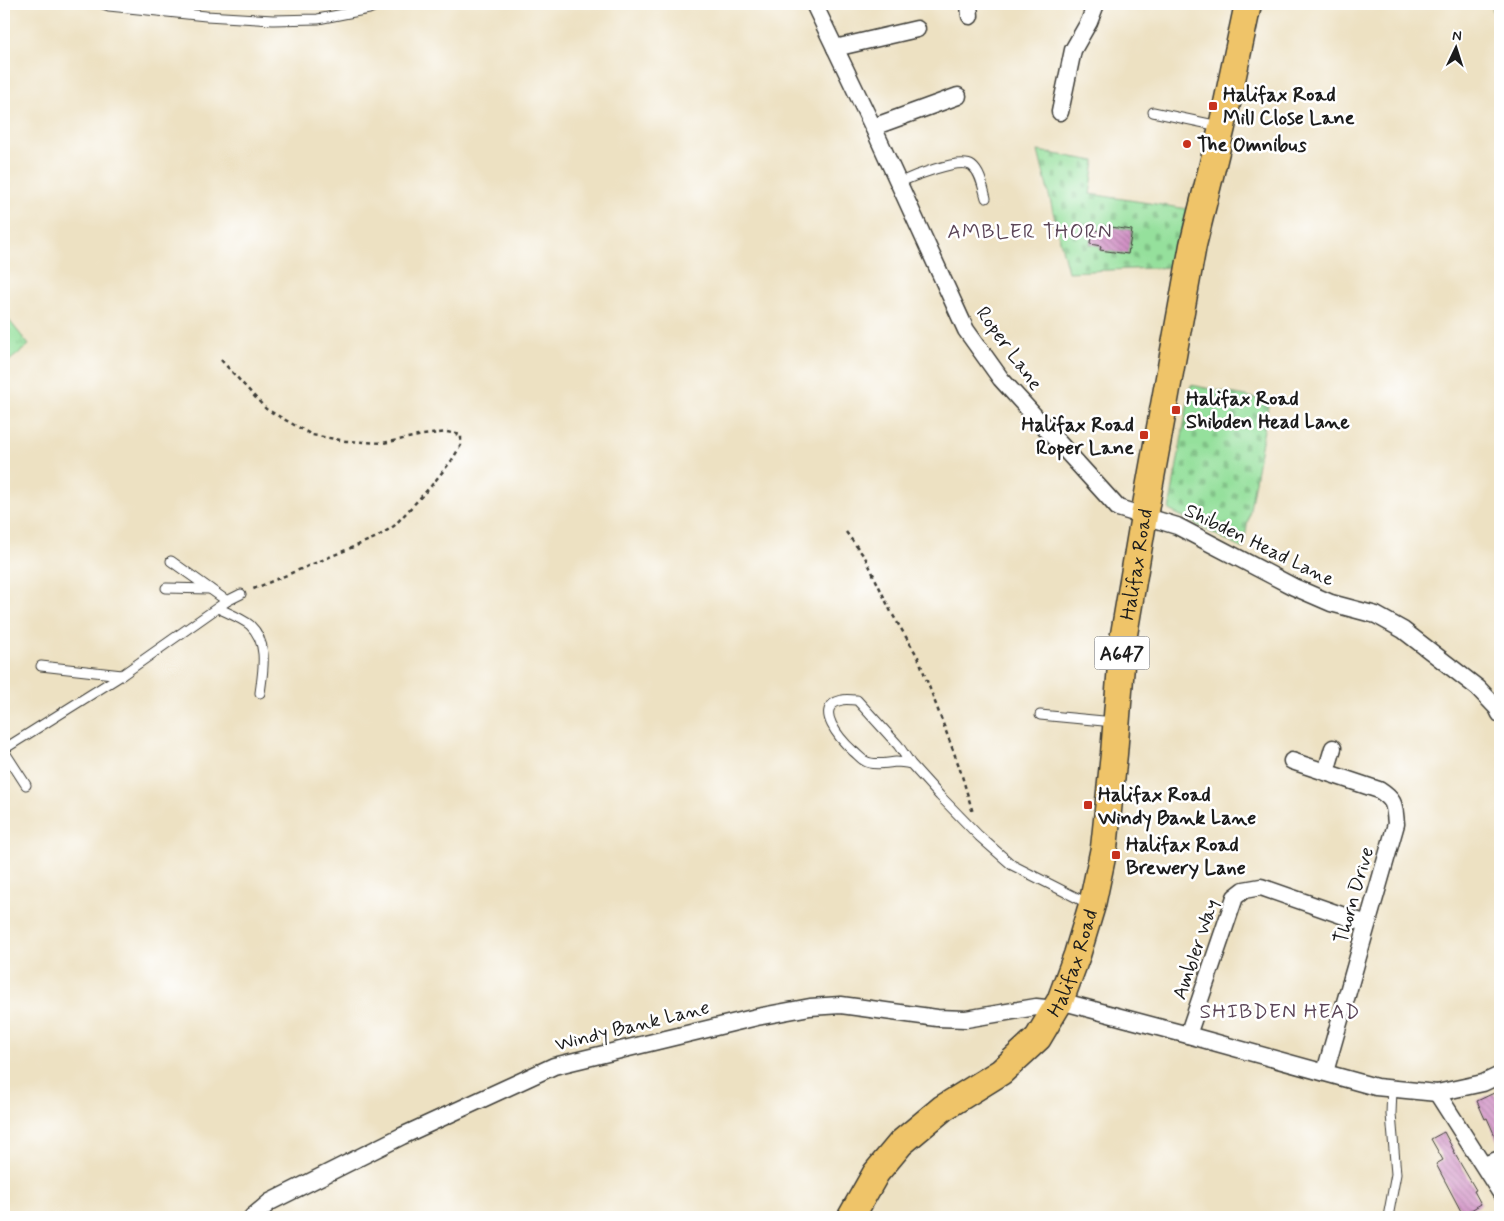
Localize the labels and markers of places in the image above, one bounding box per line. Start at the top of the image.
place label: Halifax Road Mill Close Lane [1223,82,1355,132]
marker: Halifax Road Mill Close Lane [1207,100,1219,112]
place label: The Omnibus [1197,132,1307,159]
marker: The Omnibus [1181,138,1193,150]
place label: Halifax Road Shibden Head Lane [1186,386,1350,436]
marker: Halifax Road Shibden Head Lane [1170,404,1182,416]
place label: Halifax Road Roper Lane [1021,412,1134,462]
marker: Halifax Road Roper Lane [1138,429,1150,441]
place label: Halifax Road Windy Bank Lane [1097,782,1256,832]
marker: Halifax Road Windy Bank Lane [1082,799,1094,811]
place label: Halifax Road Brewery Lane [1126,832,1246,882]
marker: Halifax Road Brewery Lane [1110,849,1122,861]

